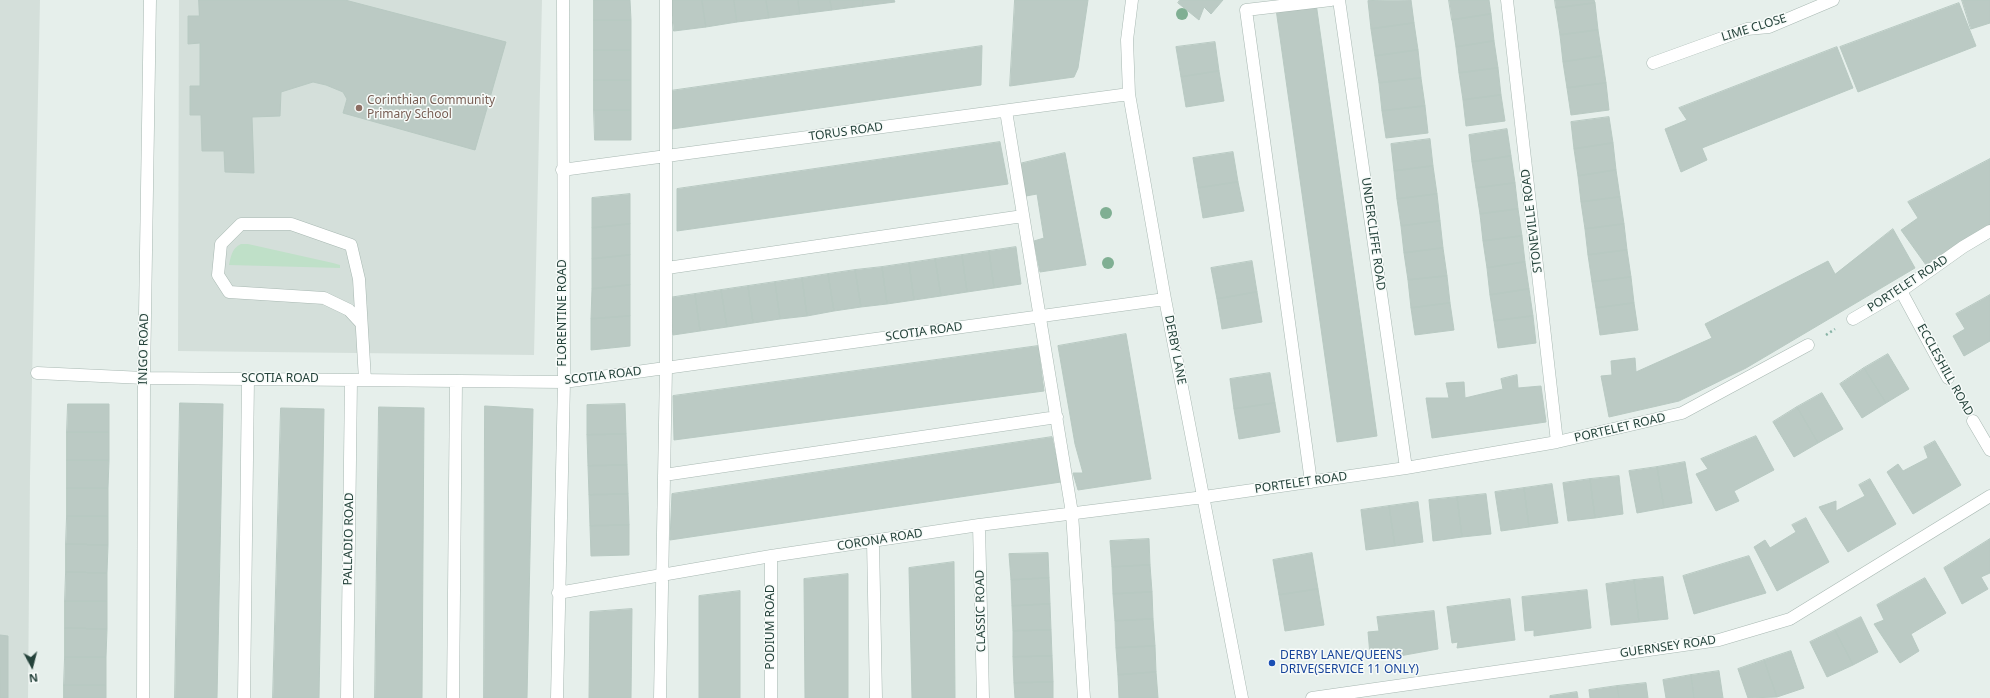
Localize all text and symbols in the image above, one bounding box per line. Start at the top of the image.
street label: LIME CLOSE [1720,11,1788,45]
place label: Corinthian Community Primary School [367,94,495,122]
marker: Corinthian Community Primary School [354,103,364,113]
street label: TORUS ROAD [808,120,884,144]
street label: STONEVILLE ROAD [1518,168,1546,274]
street label: UNDERCLIFFE ROAD [1358,177,1388,291]
street label: PORTELET ROAD [1865,253,1951,315]
street label: FLORENTINE ROAD [556,259,570,367]
street label: INIGO ROAD [136,313,152,385]
street label: DERBY LANE [1161,314,1189,386]
street label: SCOTIA ROAD [885,319,963,345]
street label: ECCLESHILL ROAD [1914,322,1976,418]
street label: SCOTIA ROAD [564,364,642,388]
street label: SCOTIA ROAD [241,372,319,386]
street label: PORTELET ROAD [1573,411,1667,445]
street label: PORTELET ROAD [1254,469,1348,497]
street label: PALLADIO ROAD [341,492,357,586]
street label: CORONA ROAD [836,526,924,554]
street label: CLASSIC ROAD [973,570,989,652]
street label: PODIUM ROAD [764,584,778,670]
street label: GUERNSEY ROAD [1619,633,1717,661]
north arrow [12,646,52,686]
place label: DERBY LANE/QUEENS DRIVE(SERVICE 11 ONLY) [1280,649,1419,677]
marker: DERBY LANE/QUEENS DRIVE(SERVICE 11 ONLY) [1267,658,1277,668]
text: N [28,670,39,686]

